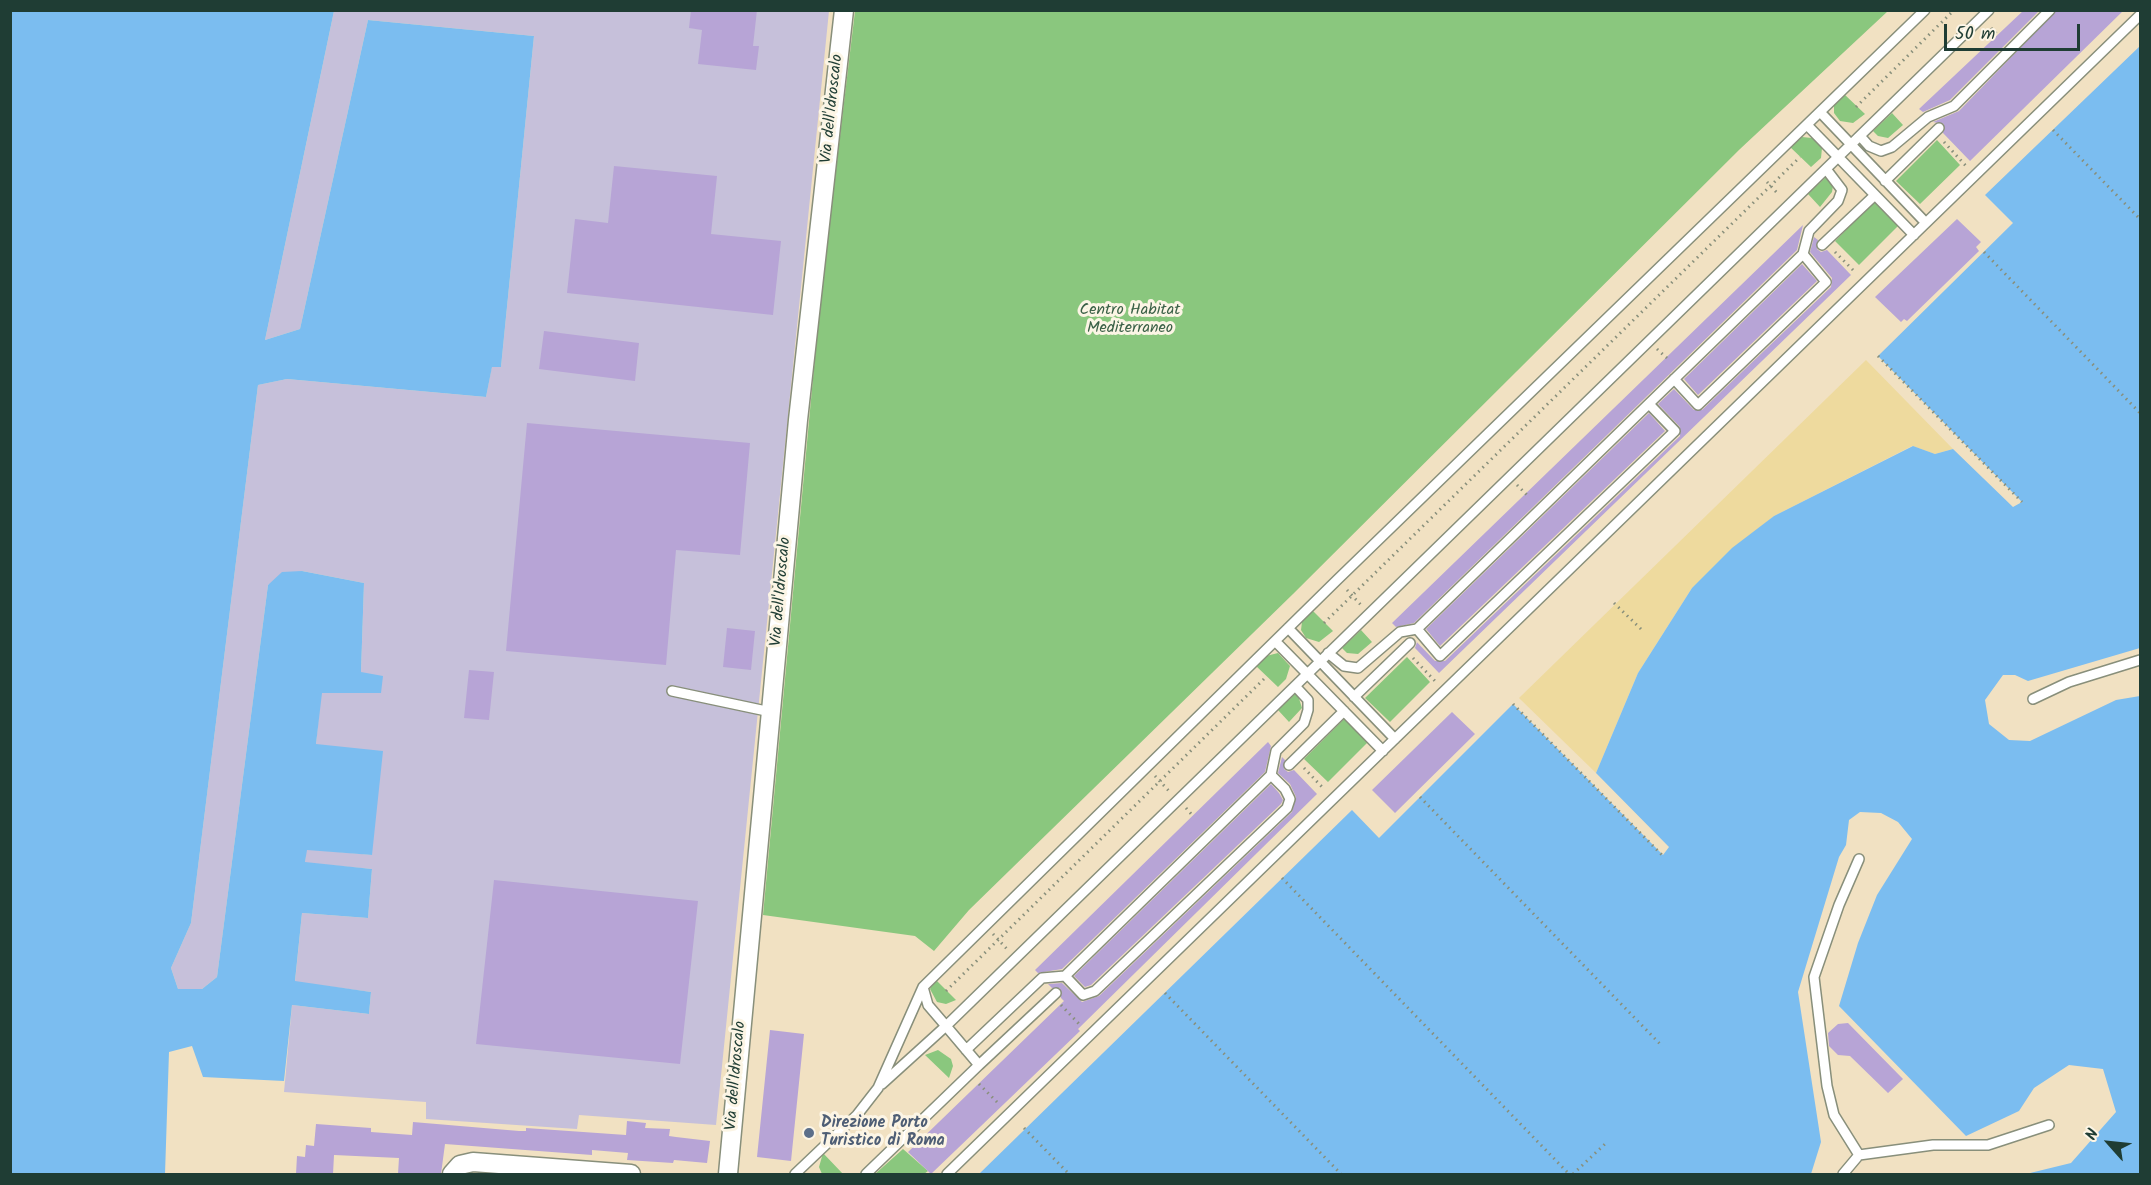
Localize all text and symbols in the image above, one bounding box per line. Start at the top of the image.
scale bar [1947,12,2084,50]
text: 50 m [1955,20,1995,49]
street label: Via dell'Idroscalo [818,53,848,165]
park label: Centro Habitat Mediterraneo [1080,301,1180,339]
street label: Via dell'Idroscalo [768,537,796,647]
street label: Via dell'Idroscalo [723,1021,751,1131]
north arrow [2079,1113,2139,1173]
place label: Direzione Porto Turistico di Roma [821,1114,945,1152]
text: N [2079,1124,2106,1145]
marker: Direzione Porto Turistico di Roma [802,1126,816,1140]

